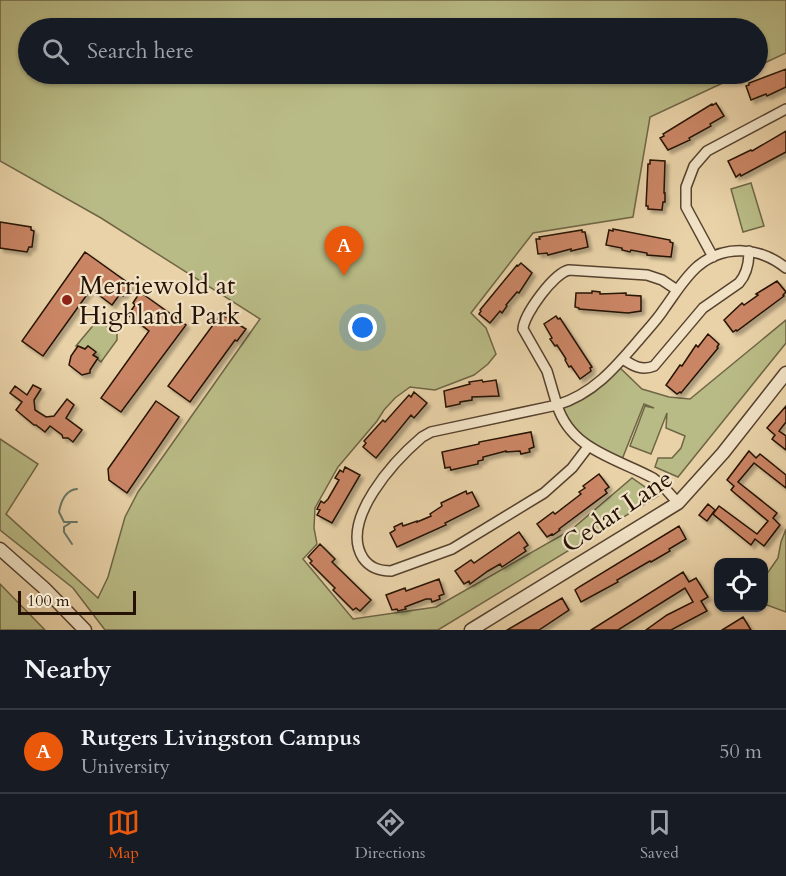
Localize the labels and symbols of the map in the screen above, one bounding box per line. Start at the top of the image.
pin: A [324,226,364,276]
place label: Merriewold at Highland Park [79,268,240,333]
marker: Merriewold at Highland Park [60,293,74,307]
your location [348,313,377,342]
street label: Cedar Lane [555,461,679,561]
scale bar [18,588,136,616]

